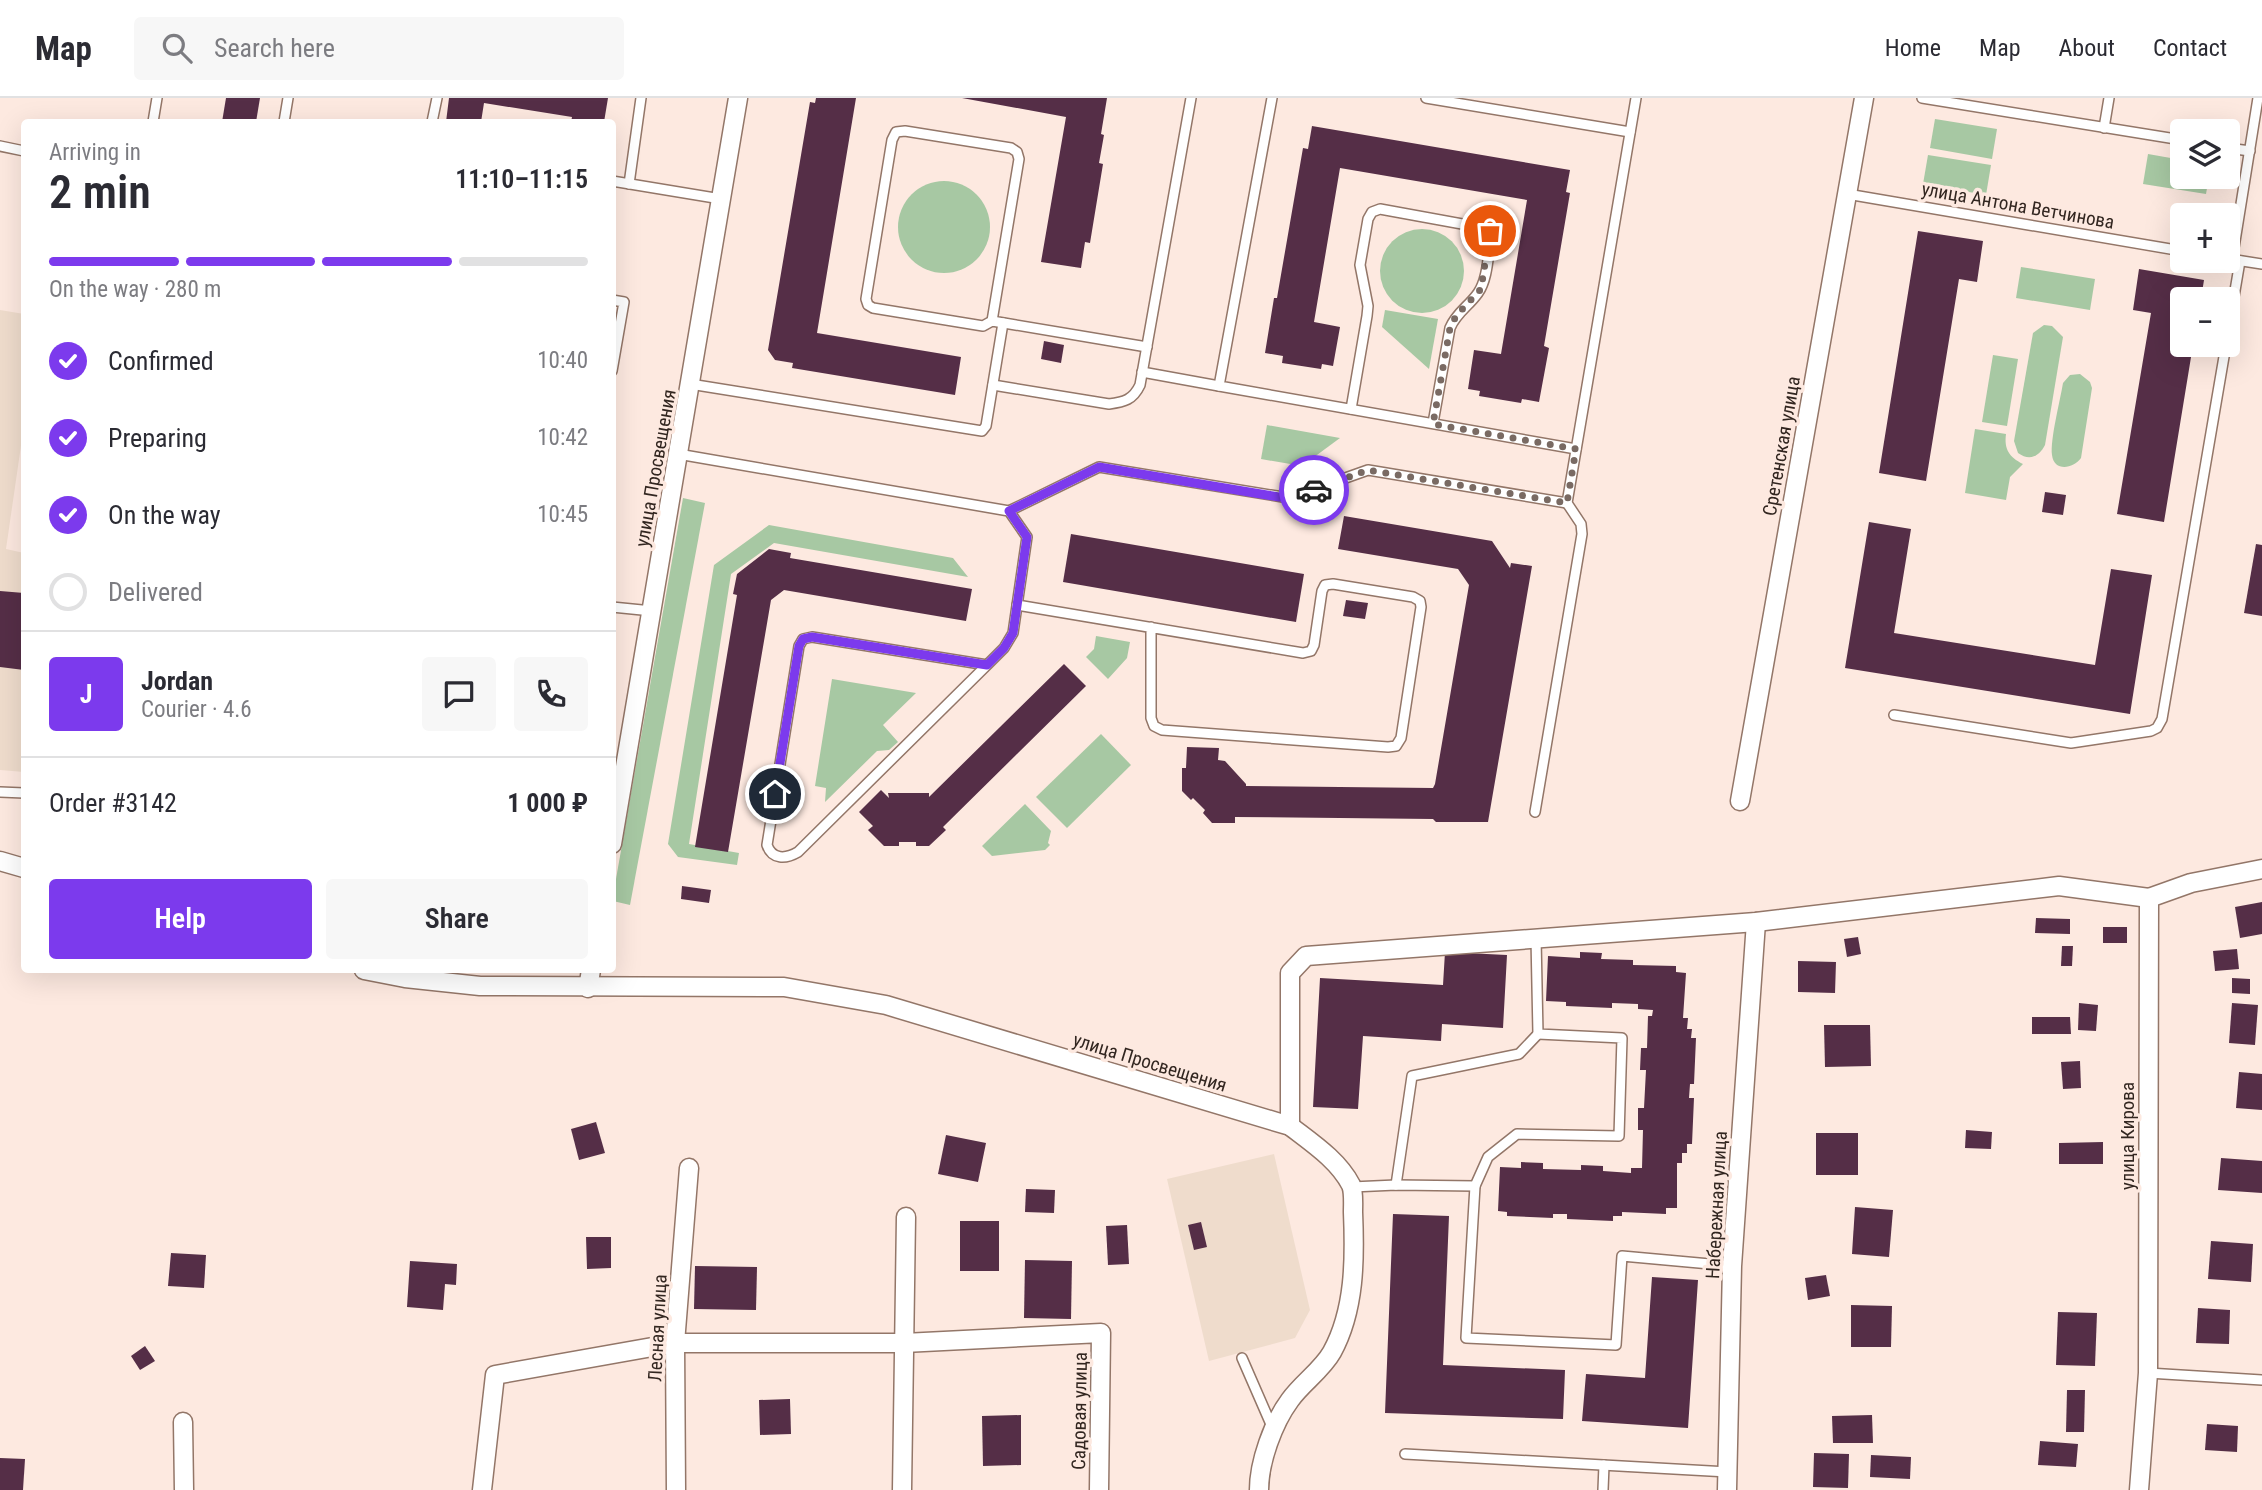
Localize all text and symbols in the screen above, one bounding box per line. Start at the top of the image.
search box [134,17,624,80]
text: Map [35,29,92,68]
icon: search [158,29,196,67]
text: Search here [214,33,335,63]
text: Home [1885,34,1941,62]
text: Map [1979,34,2021,62]
text: About [2059,34,2115,62]
text: Contact [2153,34,2227,62]
map controls [2170,119,2240,357]
button: layers [2170,119,2240,189]
text: Arriving in [49,139,141,166]
text: 11:10–11:15 [455,164,588,194]
text: 2 min [49,165,151,219]
street label: улица Антона Ветчинова [1920,177,2116,234]
pin [1460,201,1520,261]
button: + [2170,203,2240,273]
icon: bag [1471,212,1509,250]
text: On the way · 280 m [49,276,221,303]
button: − [2170,287,2240,357]
icon: check [49,342,87,380]
text: Confirmed [108,346,214,376]
text: 10:40 [537,347,588,374]
street label: Сретенская улица [1758,374,1805,518]
street label: улица Просвещения [630,388,681,549]
icon: check [49,419,87,457]
text: Preparing [108,423,207,453]
text: 10:42 [537,424,588,451]
courier [1279,455,1349,525]
icon: car [1295,471,1333,509]
icon: check [49,496,87,534]
text: On the way [108,500,221,530]
text: 10:45 [537,501,588,528]
text: Delivered [108,577,203,607]
button: chat [422,657,496,731]
button: phone [514,657,588,731]
text: Jordan [141,666,213,696]
text: J [80,679,92,709]
text: Courier · 4.6 [141,696,252,723]
pin [745,764,805,824]
icon: home [756,775,794,813]
text: Order #3142 [49,788,177,818]
text: 1 000 ₽ [507,788,588,818]
button: Help [49,879,312,959]
button: Share [326,879,588,959]
street label: улица Просвещения [1070,1028,1230,1097]
street label: улица Кирова [2116,1082,2139,1190]
street label: Набережная улица [1701,1130,1732,1280]
street label: Лесная улица [643,1274,672,1382]
street label: Садовая улица [1067,1352,1092,1470]

